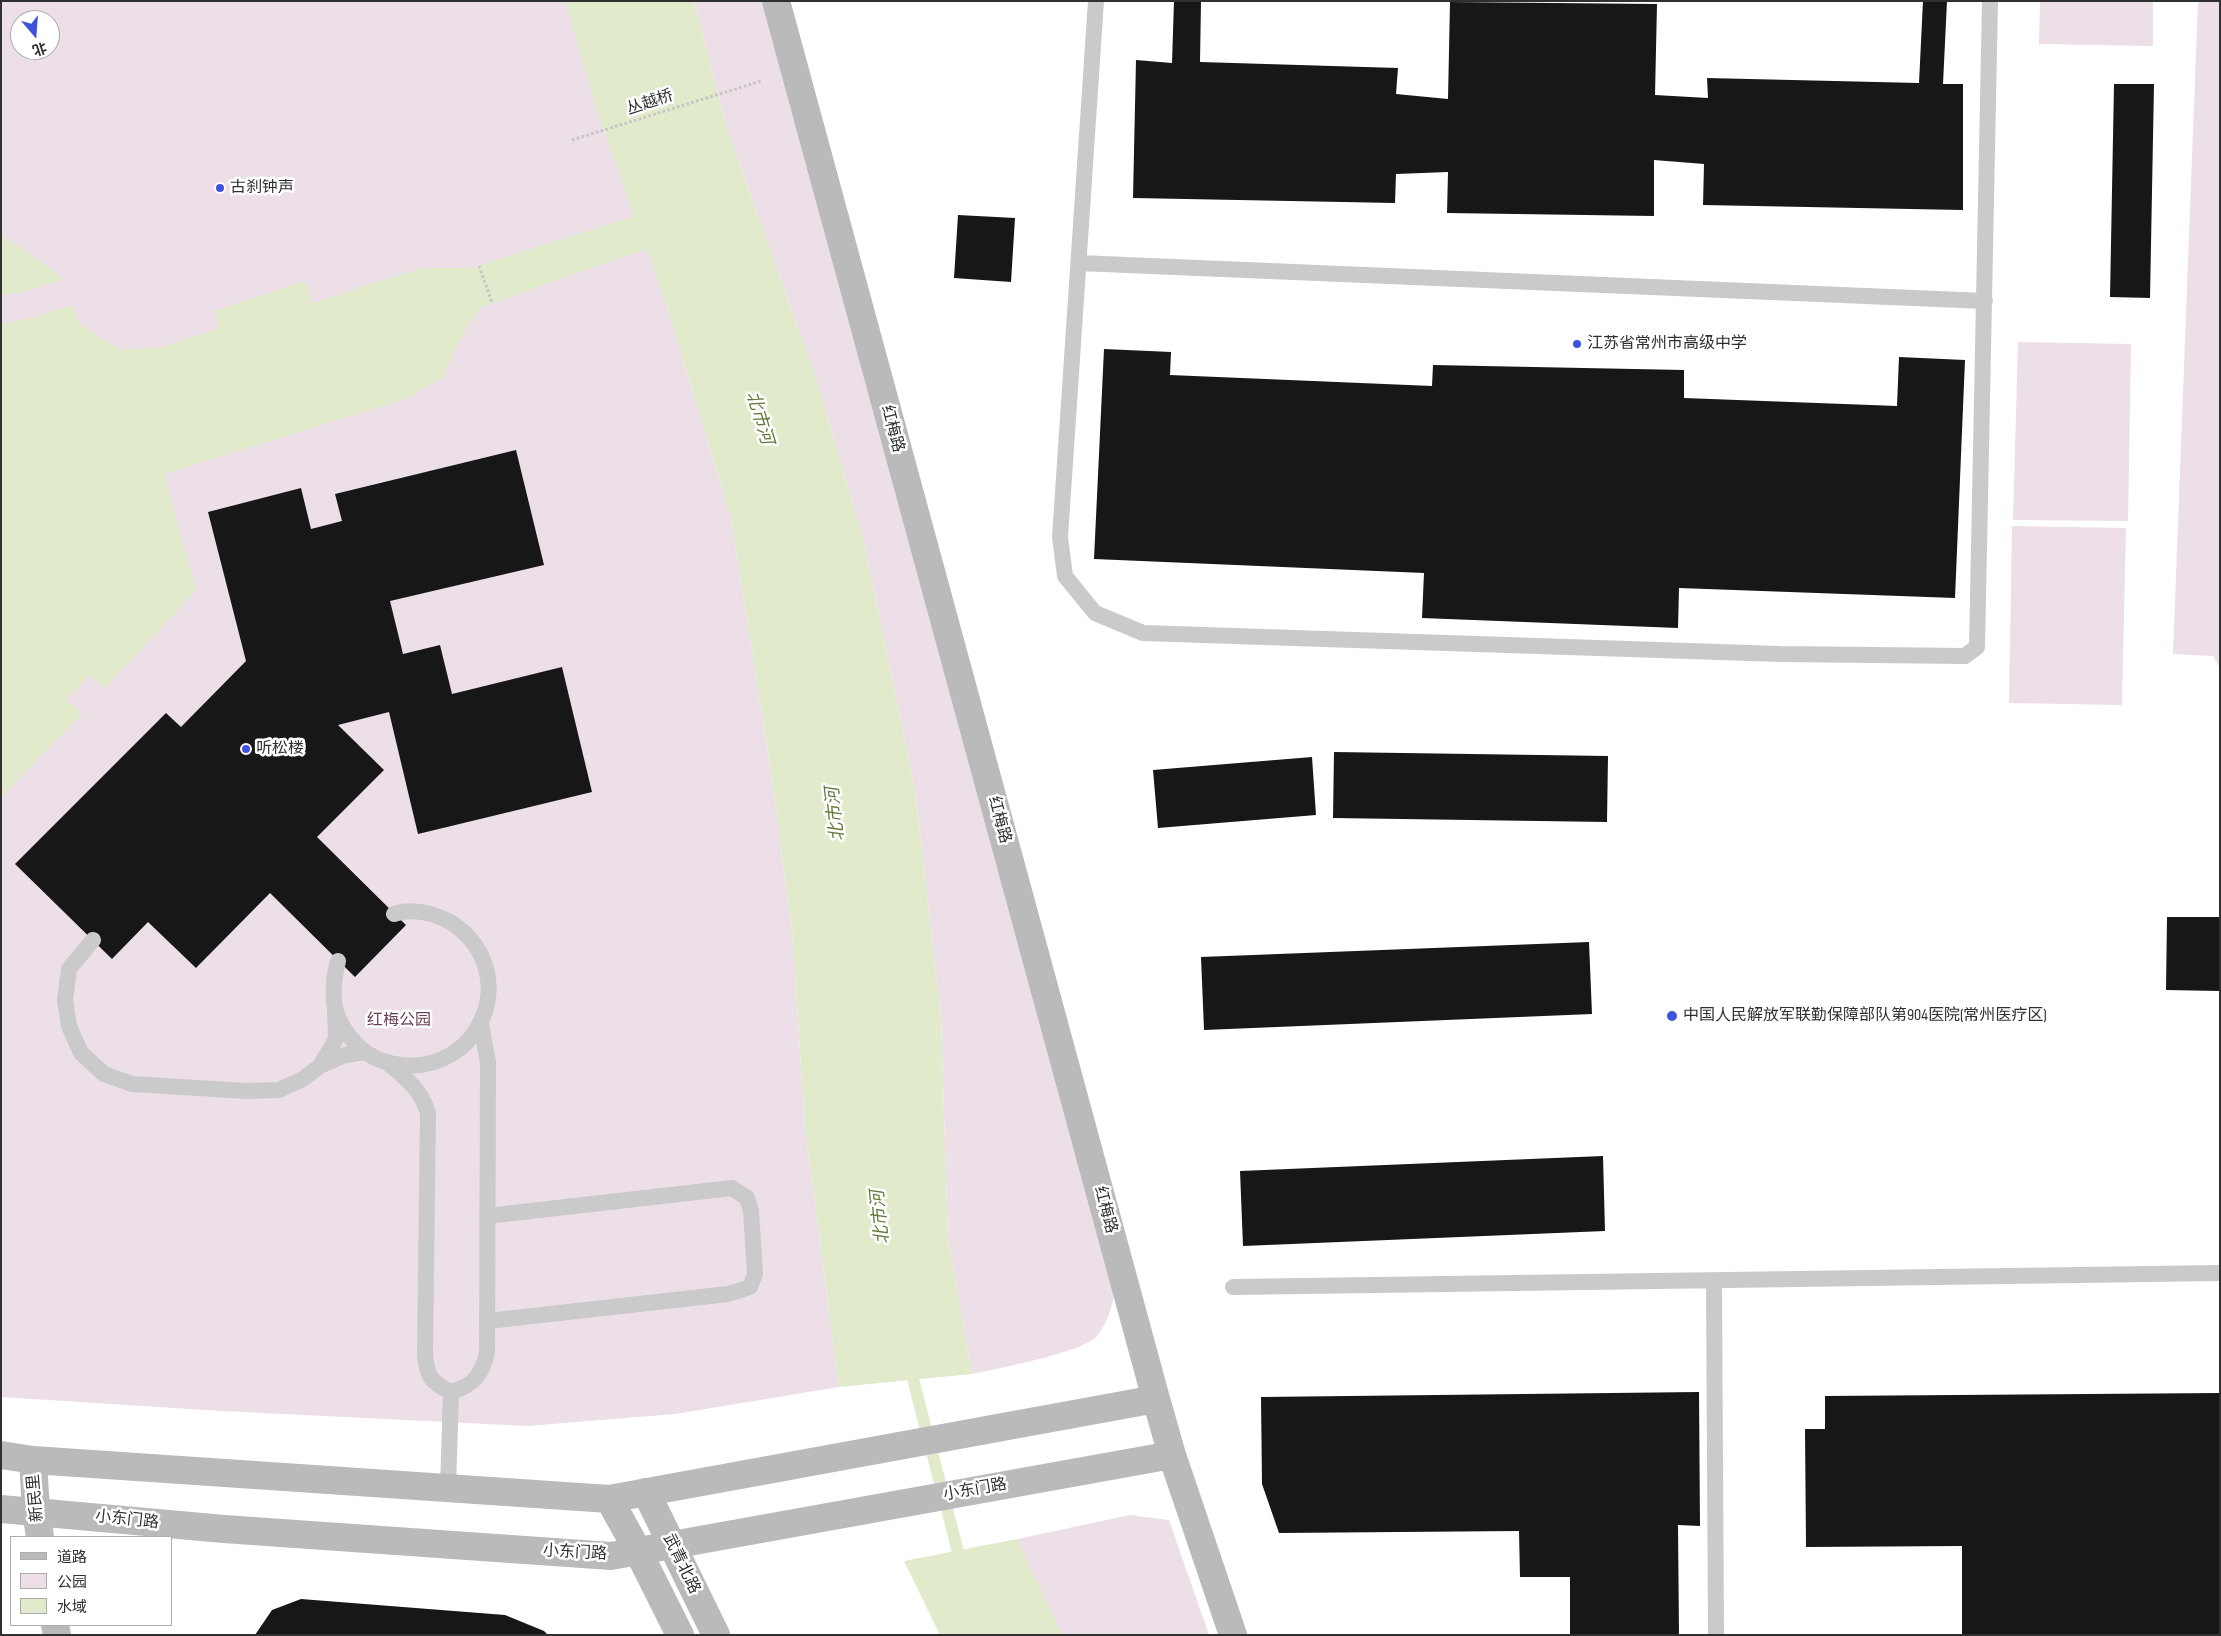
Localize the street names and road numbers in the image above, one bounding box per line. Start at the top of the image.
street label: 丛越桥 [624,86,676,120]
street label: 红梅路 [877,403,907,455]
street label: 红梅路 [984,794,1014,846]
street label: 红梅路 [1090,1184,1120,1236]
street label: 新民里 [24,1473,48,1523]
street label: 小东门路 [942,1475,1008,1505]
street label: 小东门路 [94,1507,160,1533]
street label: 武青北路 [658,1531,704,1597]
street label: 小东门路 [543,1542,607,1564]

